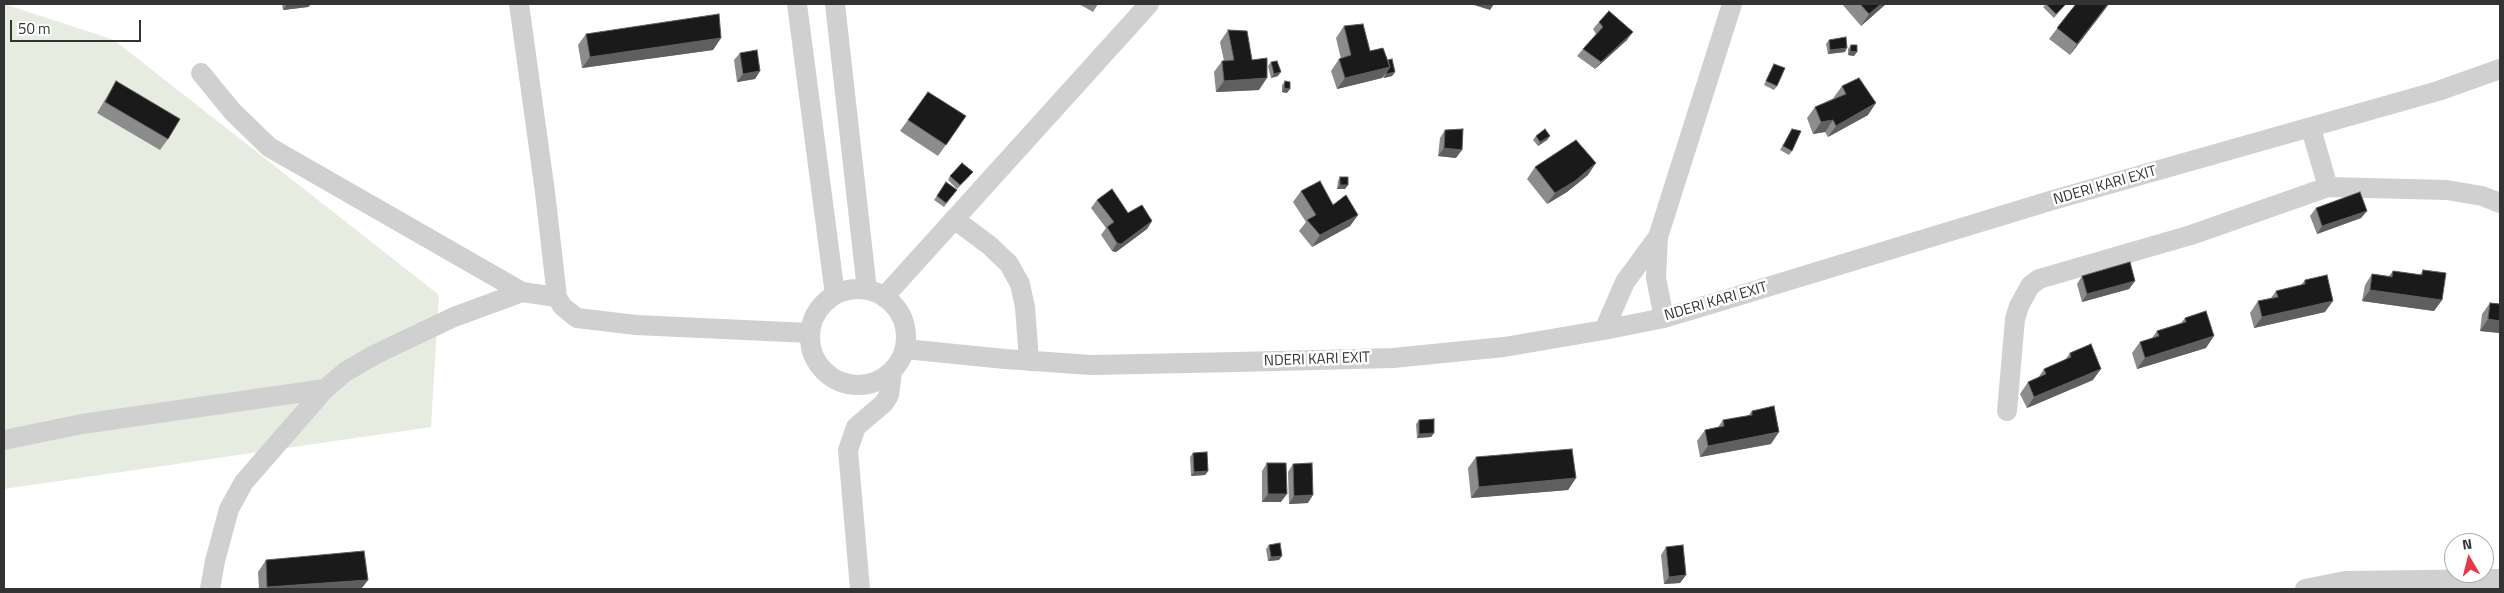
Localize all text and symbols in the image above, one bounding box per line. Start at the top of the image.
scale bar [12,10,144,42]
text: 50 m [18,17,51,40]
street label: NDERI KARI EXIT [2051,163,2159,209]
street label: NDERI KARI EXIT [1662,279,1770,325]
street label: NDERI KARI EXIT [1264,349,1370,371]
north arrow [2444,533,2494,583]
text: N [2461,533,2473,555]

